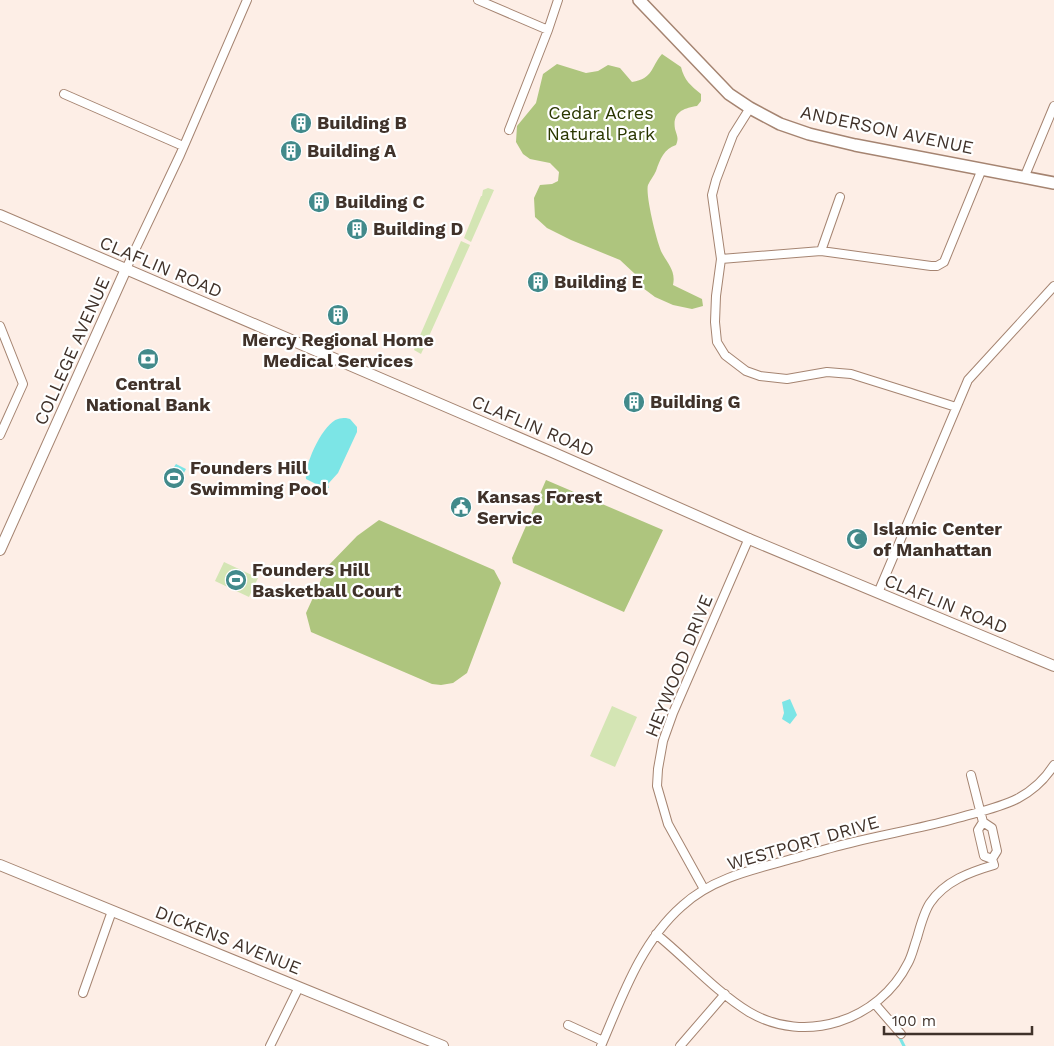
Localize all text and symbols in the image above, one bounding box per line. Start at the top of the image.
street label: ANDERSON AVENUE [799,101,976,158]
park label: Cedar Acres Natural Park [547,102,655,144]
building icon: Building B [289,111,313,135]
place label: Building B [317,112,407,133]
building icon: Building A [279,139,303,163]
place label: Building A [307,140,397,161]
building icon: Building C [307,190,331,214]
place label: Building C [335,191,425,212]
building icon: Building D [345,217,369,241]
place label: Building D [373,218,463,239]
street label: CLAFLIN ROAD [97,231,226,302]
building icon: Building E [526,270,550,294]
place label: Building E [554,271,643,292]
street label: COLLEGE AVENUE [29,273,114,428]
building icon: Mercy Regional Home Medical Services [326,303,350,327]
place label: Mercy Regional Home Medical Services [242,329,434,371]
bank icon: Central National Bank [136,347,160,371]
place label: Central National Bank [86,373,211,415]
street label: CLAFLIN ROAD [469,390,598,461]
building icon: Building G [622,390,646,414]
place label: Building G [650,391,741,412]
place label: Founders Hill Swimming Pool [190,457,328,499]
sports icon: Founders Hill Swimming Pool [162,466,186,490]
place label: Kansas Forest Service [477,486,602,528]
public building icon: Kansas Forest Service [449,495,473,519]
place label: Islamic Center of Manhattan [873,518,1002,560]
mosque icon: Islamic Center of Manhattan [845,527,869,551]
place label: Founders Hill Basketball Court [252,559,401,601]
sports icon: Founders Hill Basketball Court [224,568,248,592]
street label: CLAFLIN ROAD [881,569,1011,638]
street label: HEYWOOD DRIVE [640,592,717,740]
street label: WESTPORT DRIVE [725,811,881,874]
street label: DICKENS AVENUE [152,901,304,978]
scale bar [884,1004,1032,1036]
text: 100 m [892,1012,936,1030]

